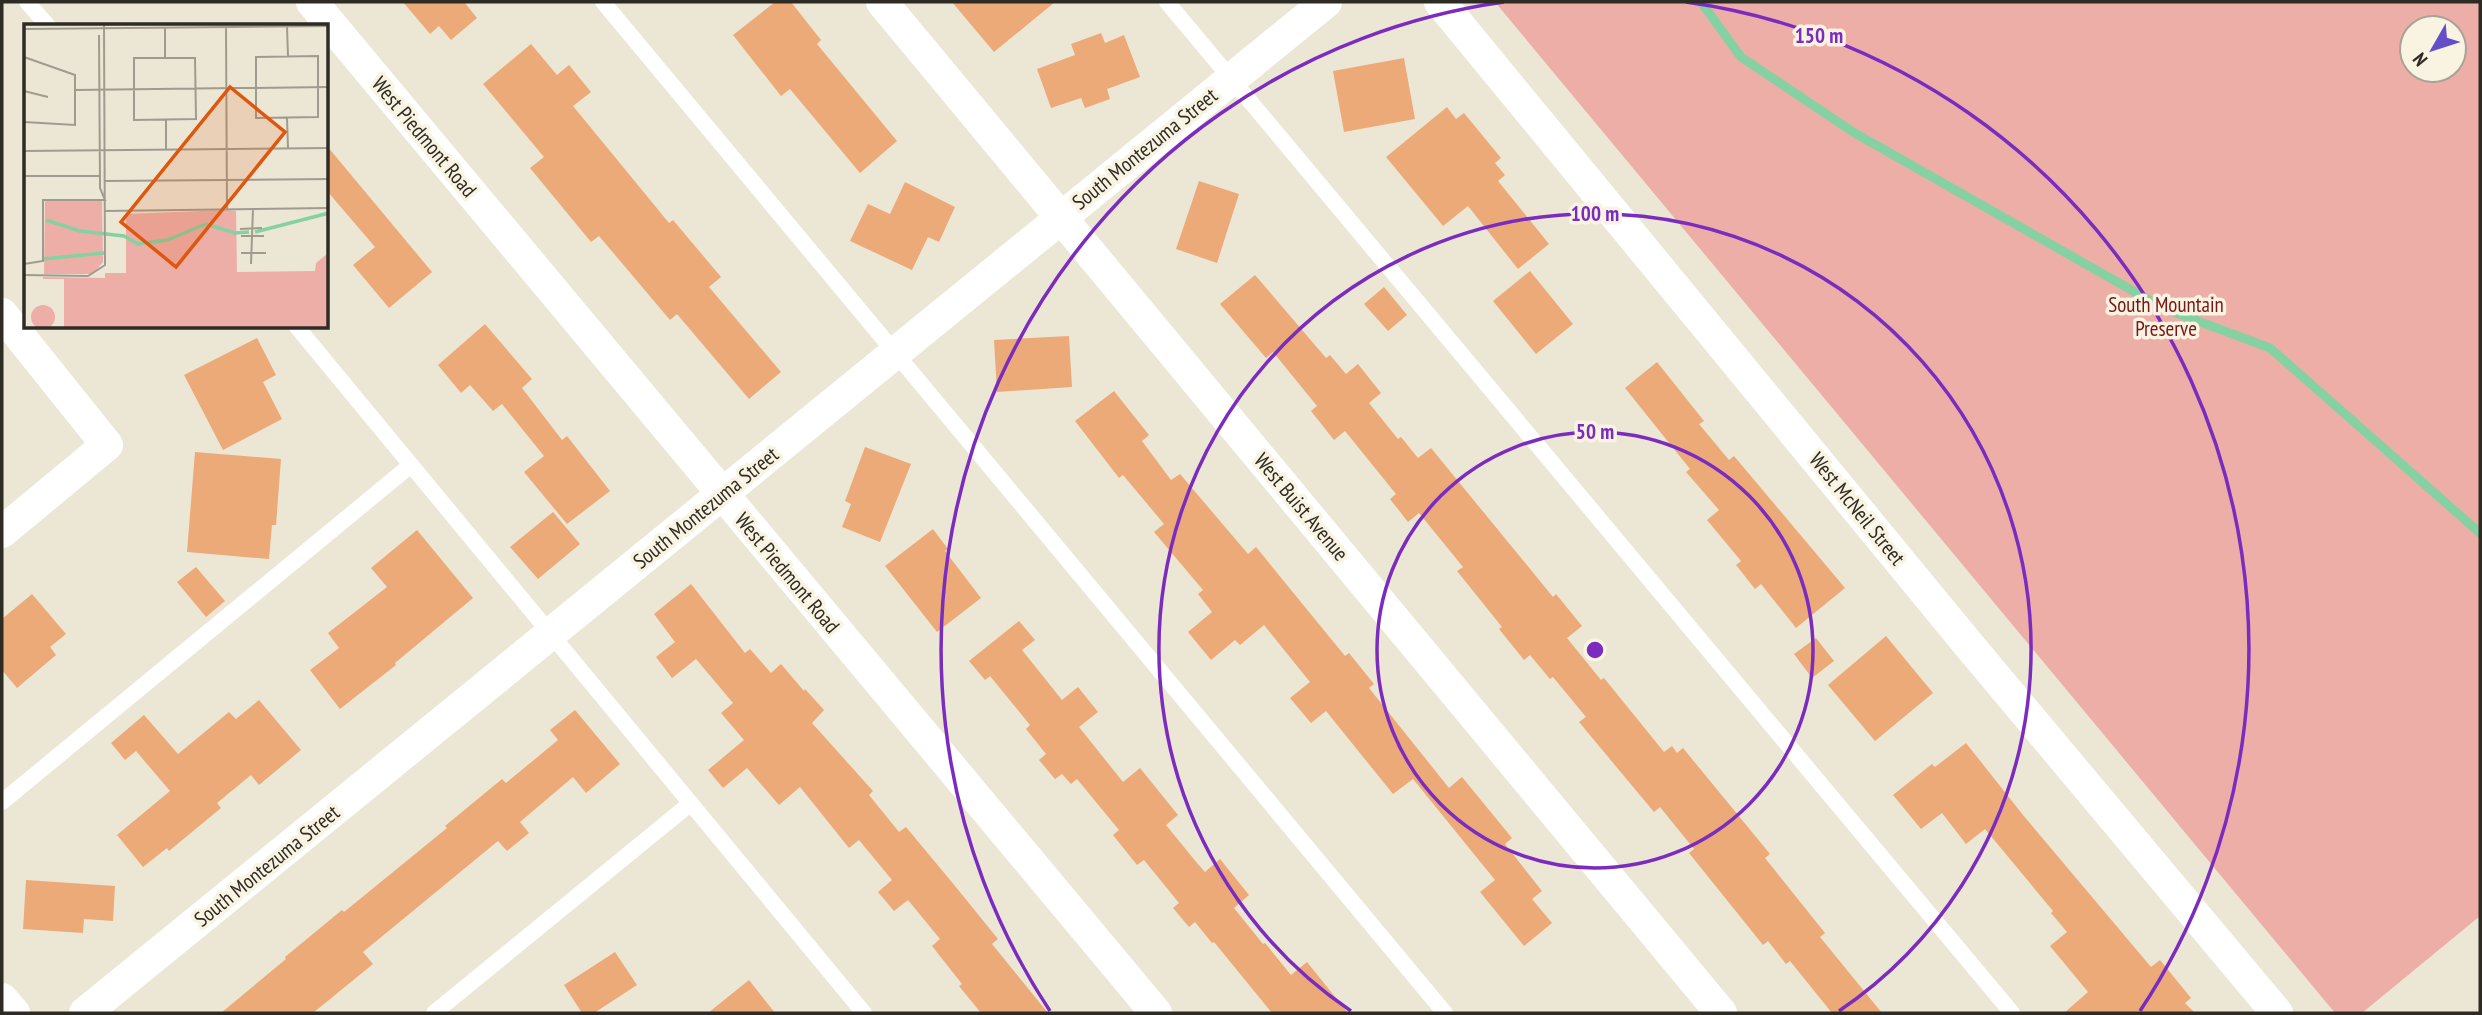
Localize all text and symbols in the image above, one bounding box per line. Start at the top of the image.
north arrow [2398,14,2468,84]
text: 150 m [1795,22,1843,49]
inset map [24,24,329,329]
text: N [2407,48,2432,71]
street label: West Piedmont Road [366,71,483,202]
street label: South Montezuma Street [1067,82,1223,215]
text: 100 m [1571,200,1619,227]
park label: South Mountain Preserve [2108,291,2224,342]
text: 50 m [1576,418,1614,445]
street label: South Montezuma Street [628,441,784,574]
street label: West Buist Avenue [1248,447,1354,566]
street label: West McNeil Street [1804,447,1911,571]
street label: West Piedmont Road [729,507,846,638]
centre of rings [1583,638,1607,662]
street label: South Montezuma Street [189,799,345,932]

